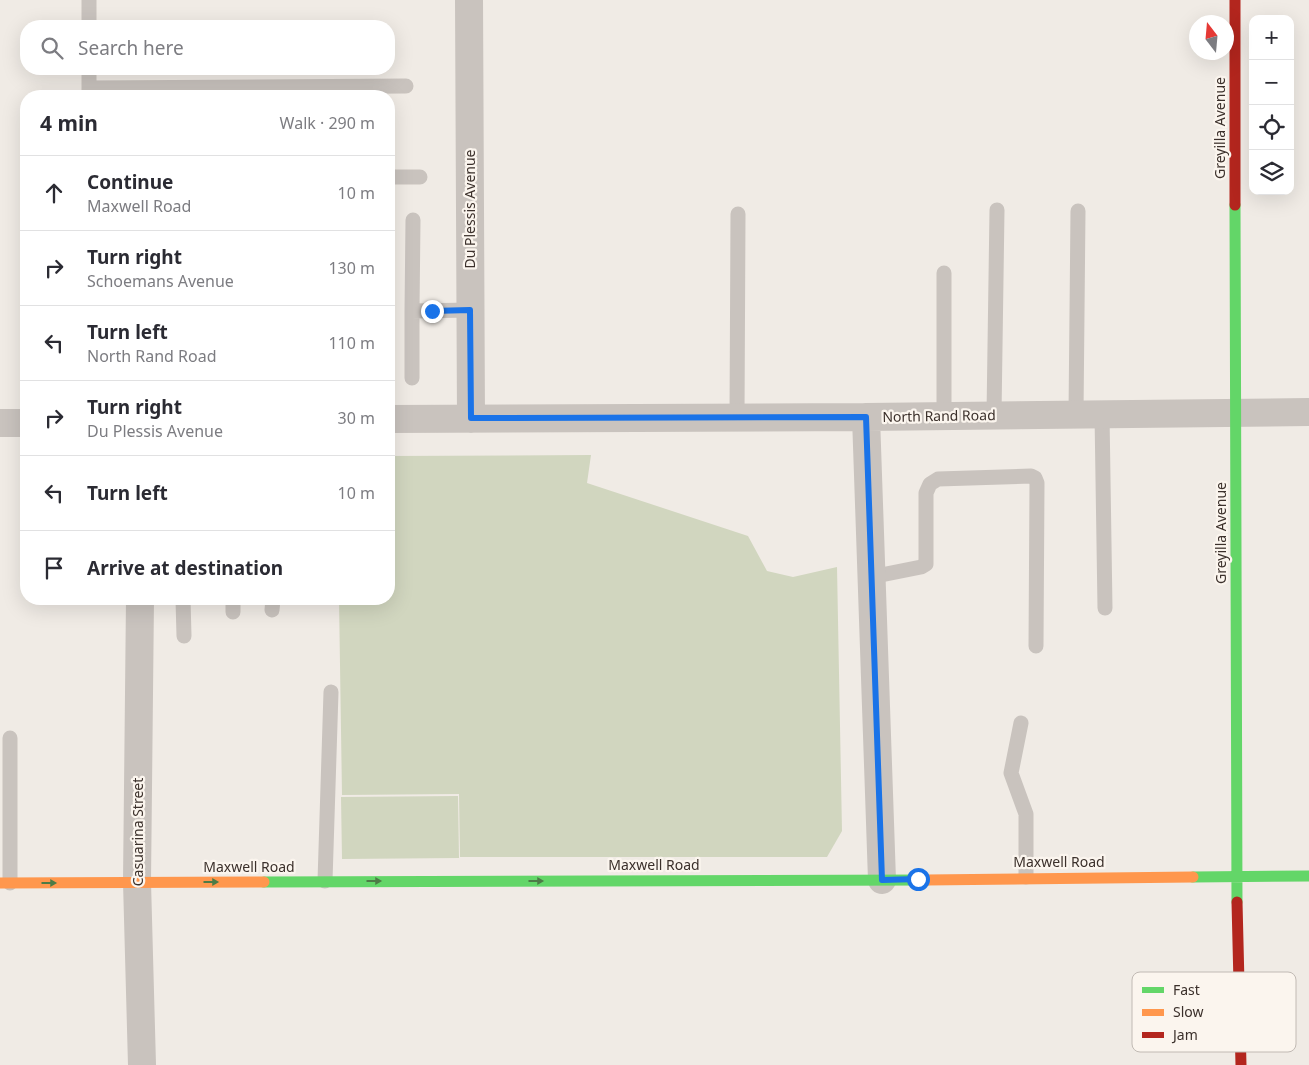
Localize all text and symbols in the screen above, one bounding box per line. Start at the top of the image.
north arrow [1189,15,1234,60]
map controls [1249,15,1294,195]
button: + [1249,15,1294,60]
search box [20,20,395,75]
icon: search [38,34,66,62]
text: Search here [78,35,184,61]
button: − [1249,60,1294,105]
street label: Greyilla Avenue [1210,77,1229,179]
button: locate [1249,105,1294,150]
text: 4 min [40,109,98,137]
text: Walk · 290 m [280,112,375,134]
street label: Du Plessis Avenue [460,149,479,269]
button: layers [1249,150,1294,195]
text: Continue [87,169,173,195]
icon: ahead [40,179,68,207]
text: 10 m [338,182,375,204]
text: Maxwell Road [87,195,191,217]
text: Turn right [87,244,182,270]
icon: right [40,254,68,282]
text: 130 m [328,257,375,279]
text: Schoemans Avenue [87,270,234,292]
route end [421,300,444,323]
text: Turn left [87,319,168,345]
icon: left [40,329,68,357]
text: 110 m [328,332,375,354]
text: North Rand Road [87,345,217,367]
text: Turn right [87,394,182,420]
icon: right [40,404,68,432]
street label: North Rand Road [882,405,996,426]
text: 30 m [338,407,375,429]
text: Du Plessis Avenue [87,420,223,442]
icon: left [40,479,68,507]
text: Turn left [87,480,168,506]
text: 10 m [338,482,375,504]
street label: Greyilla Avenue [1211,482,1230,584]
icon: arrive [40,554,68,582]
text: Arrive at destination [87,555,283,581]
street label: Casuarina Street [128,778,147,886]
street label: Maxwell Road [1013,852,1105,871]
street label: Maxwell Road [608,855,700,874]
street label: Maxwell Road [203,857,295,876]
route start [907,868,930,891]
one-way arrow [366,877,382,885]
one-way arrow [528,877,544,885]
one-way arrow [41,878,57,886]
one-way arrow [203,878,219,886]
legend [1132,972,1296,1052]
text: Fast [1173,980,1200,999]
text: Slow [1173,1002,1204,1021]
text: Jam [1171,1025,1198,1044]

